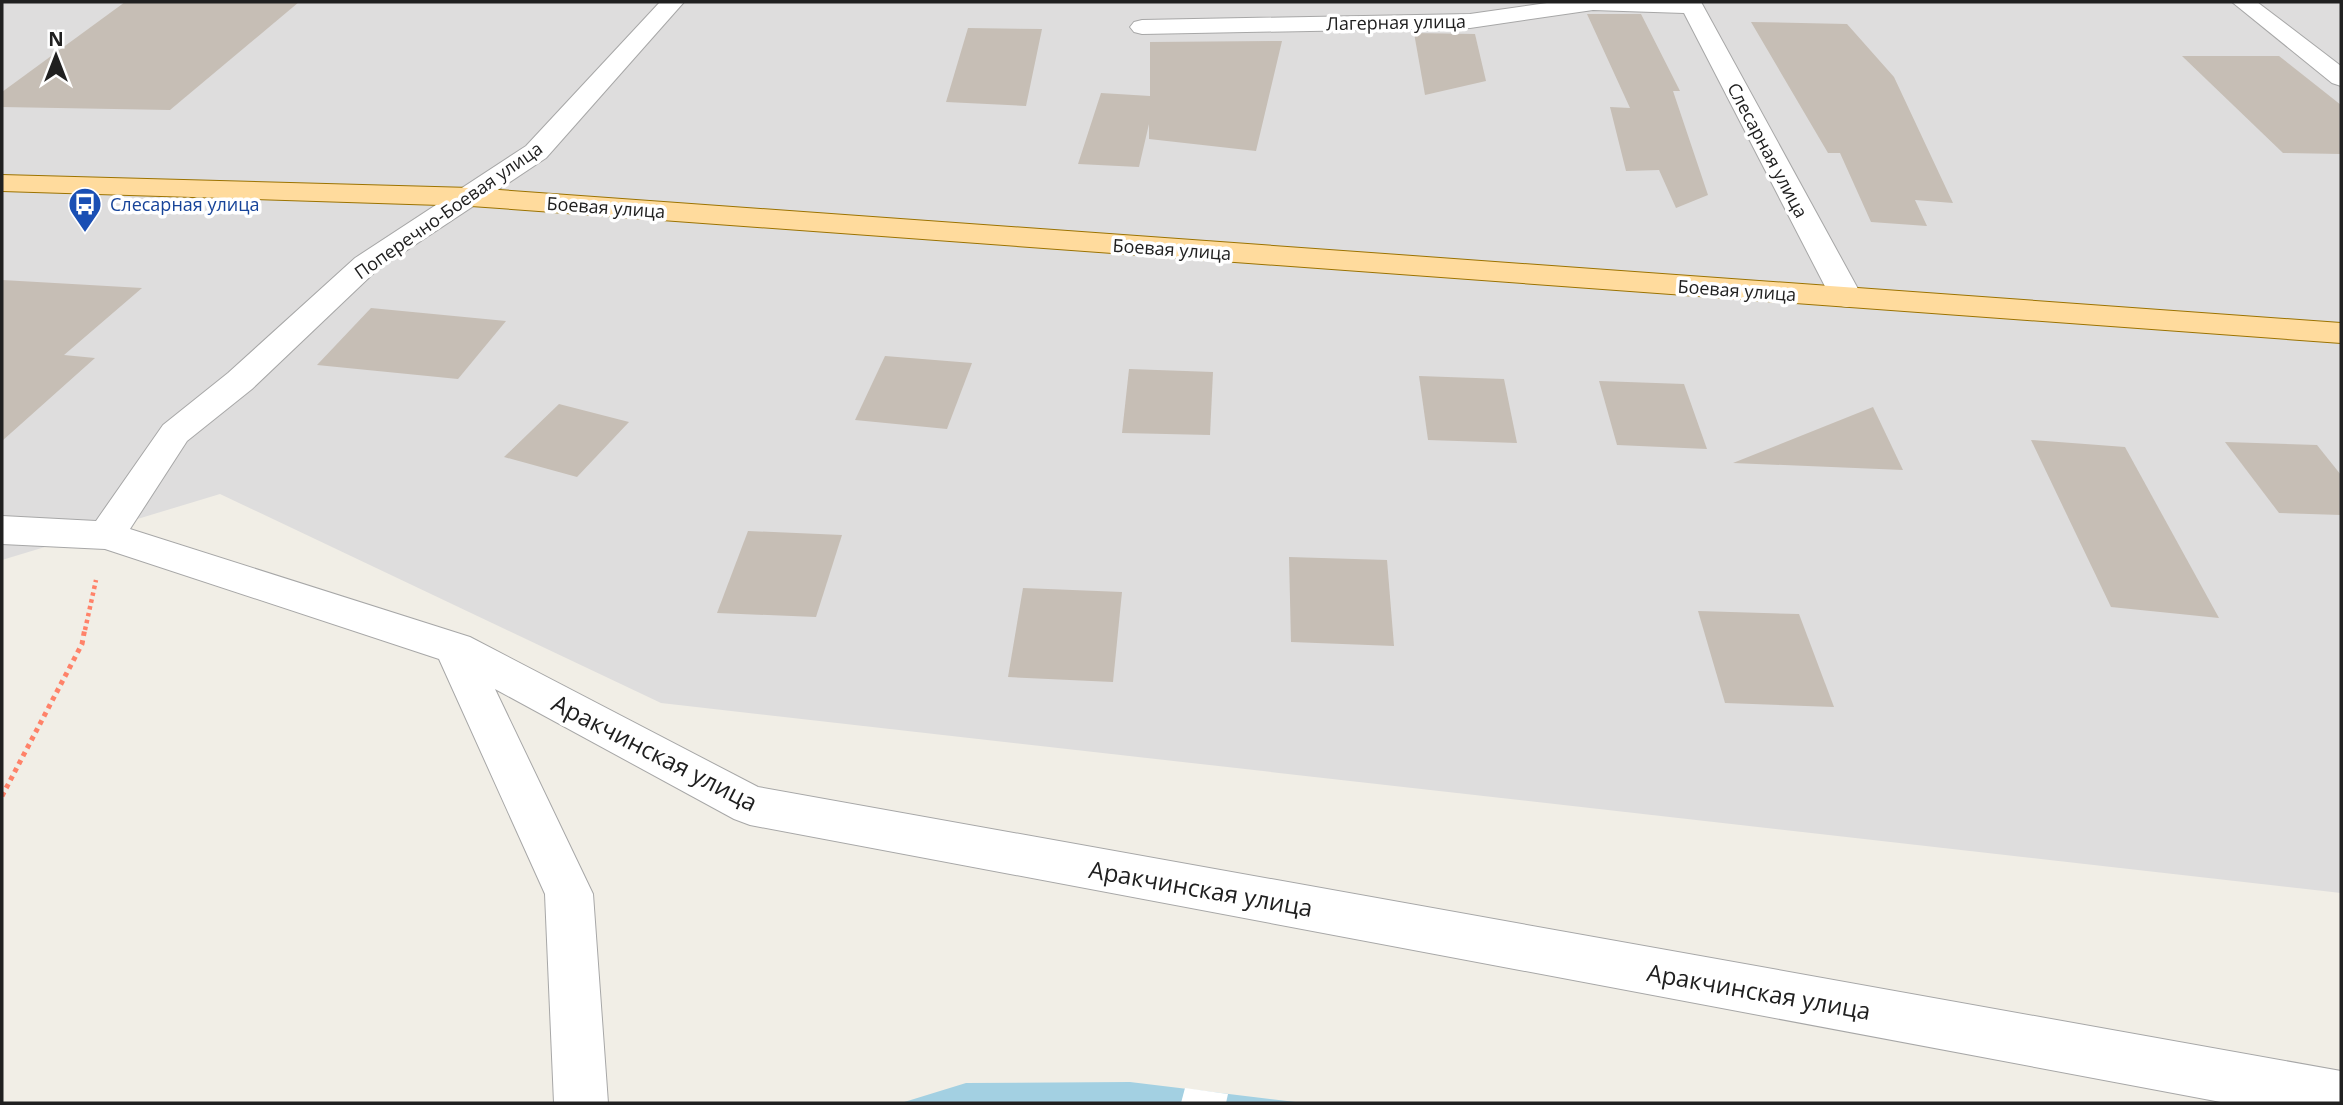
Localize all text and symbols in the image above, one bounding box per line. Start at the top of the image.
street label: Лагерная улица [1326,9,1466,35]
north arrow [21,21,91,91]
text: N [48,26,64,52]
street label: Слесарная улица [1722,78,1814,222]
street label: Поперечно-Боевая улица [349,136,547,284]
bus stop icon: Слесарная улица [66,185,104,234]
street label: Боевая улица [546,191,666,223]
place label: Слесарная улица [110,192,259,216]
street label: Боевая улица [1112,233,1232,265]
street label: Боевая улица [1677,274,1797,306]
street label: Аракчинская улица [546,686,764,818]
street label: Аракчинская улица [1086,852,1316,924]
street label: Аракчинская улица [1644,955,1874,1027]

